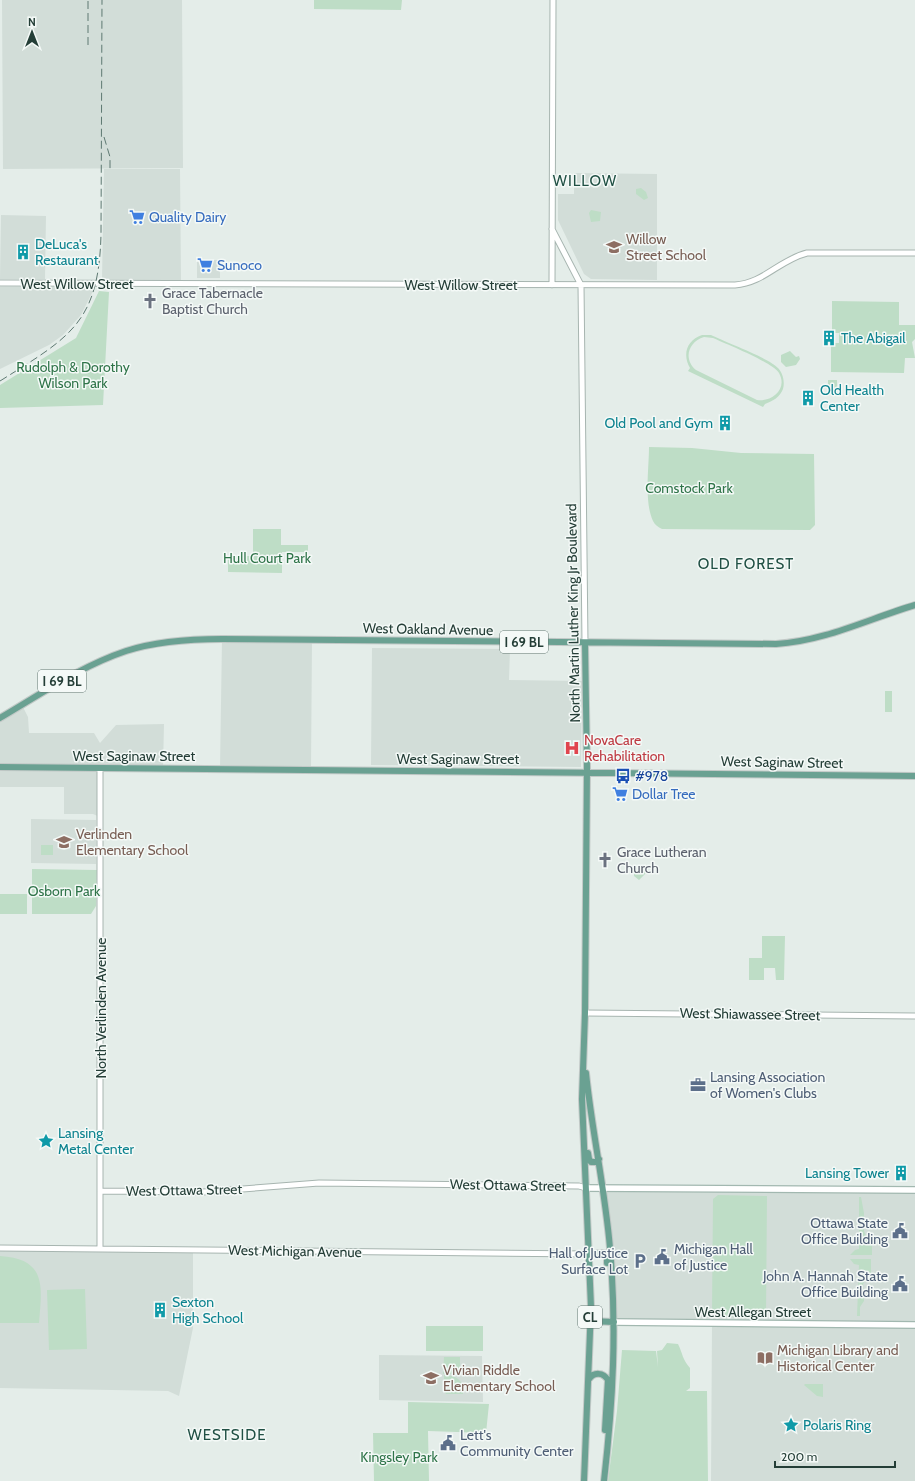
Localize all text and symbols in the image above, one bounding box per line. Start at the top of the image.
north arrow [12,12,52,52]
text: N [28,15,36,29]
district label: WILLOW [553,172,617,190]
supermarket icon: Quality Dairy [128,208,146,226]
place label: Quality Dairy [149,208,226,226]
place label: Willow Street School [626,230,707,264]
place label: DeLuca's Restaurant [35,235,99,269]
school or university icon: Willow Street School [605,238,623,256]
building icon: DeLuca's Restaurant [14,243,32,261]
supermarket icon: Sunoco [196,256,214,274]
place label: Sunoco [217,256,262,274]
street label: West Willow Street [20,275,134,293]
street label: West Willow Street [404,276,518,294]
place label: Grace Tabernacle Baptist Church [162,284,263,318]
church icon: Grace Tabernacle Baptist Church [141,292,159,310]
building icon: The Abigail [820,329,838,347]
place label: The Abigail [841,329,906,347]
park label: Rudolph & Dorothy Wilson Park [16,358,130,392]
place label: Old Health Center [820,381,884,415]
building icon: Old Health Center [799,389,817,407]
place label: Old Pool and Gym [604,414,713,432]
building icon: Old Pool and Gym [716,414,734,432]
park label: Comstock Park [645,479,734,497]
street label: North Martin Luther King Jr Boulevard [562,503,584,723]
park label: Hull Court Park [223,549,312,567]
district label: OLD FOREST [698,555,794,573]
street label: West Oakland Avenue [363,619,493,639]
road number: I 69 BL [500,631,548,653]
road number: I 69 BL [38,670,86,692]
place label: NovaCare Rehabilitation [584,731,665,765]
hospital icon: NovaCare Rehabilitation [563,739,581,757]
street label: West Saginaw Street [73,747,195,765]
street label: West Saginaw Street [397,750,519,768]
street label: West Saginaw Street [721,752,844,772]
bus stop icon: #978 [614,767,632,785]
place label: #978 [635,767,668,785]
supermarket icon: Dollar Tree [611,785,629,803]
place label: Dollar Tree [632,785,696,803]
place label: Verlinden Elementary School [76,825,189,859]
school or university icon: Verlinden Elementary School [55,833,73,851]
place label: Grace Lutheran Church [617,843,707,877]
church icon: Grace Lutheran Church [596,851,614,869]
park label: Osborn Park [28,882,101,900]
street label: North Verlinden Avenue [92,938,110,1078]
street label: West Shiawassee Street [680,1004,821,1024]
place label: Lansing Association of Women's Clubs [710,1068,825,1102]
office icon: Lansing Association of Women's Clubs [689,1076,707,1094]
place label: Lansing Metal Center [58,1124,134,1158]
place icon: Lansing Metal Center [37,1132,55,1150]
place label: Lansing Tower [805,1164,890,1182]
building icon: Lansing Tower [892,1164,910,1182]
street label: West Ottawa Street [450,1175,567,1195]
street label: West Ottawa Street [126,1180,243,1200]
place label: Ottawa State Office Building [801,1214,889,1248]
public building icon: Ottawa State Office Building [891,1222,909,1240]
place label: Michigan Hall of Justice [674,1240,754,1274]
street label: West Michigan Avenue [228,1241,362,1261]
place label: Hall of Justice Surface Lot [549,1244,628,1278]
public building icon: Michigan Hall of Justice [653,1248,671,1266]
parking icon: Hall of Justice Surface Lot [631,1252,649,1270]
place label: John A. Hannah State Office Building [762,1267,889,1301]
public building icon: John A. Hannah State Office Building [891,1275,909,1293]
place label: Sexton High School [172,1293,244,1327]
building icon: Sexton High School [151,1301,169,1319]
street label: West Allegan Street [695,1303,811,1321]
road number: CL [578,1306,602,1328]
place label: Michigan Library and Historical Center [777,1341,899,1375]
library icon: Michigan Library and Historical Center [756,1349,774,1367]
place label: Vivian Riddle Elementary School [443,1361,556,1395]
school or university icon: Vivian Riddle Elementary School [422,1369,440,1387]
place icon: Polaris Ring [782,1416,800,1434]
place label: Polaris Ring [803,1416,872,1434]
district label: WESTSIDE [187,1426,267,1444]
place label: Lett's Community Center [460,1426,574,1460]
public building icon: Lett's Community Center [439,1434,457,1452]
scale bar [775,1443,895,1469]
park label: Kingsley Park [360,1448,439,1466]
text: 200 m [781,1449,817,1464]

